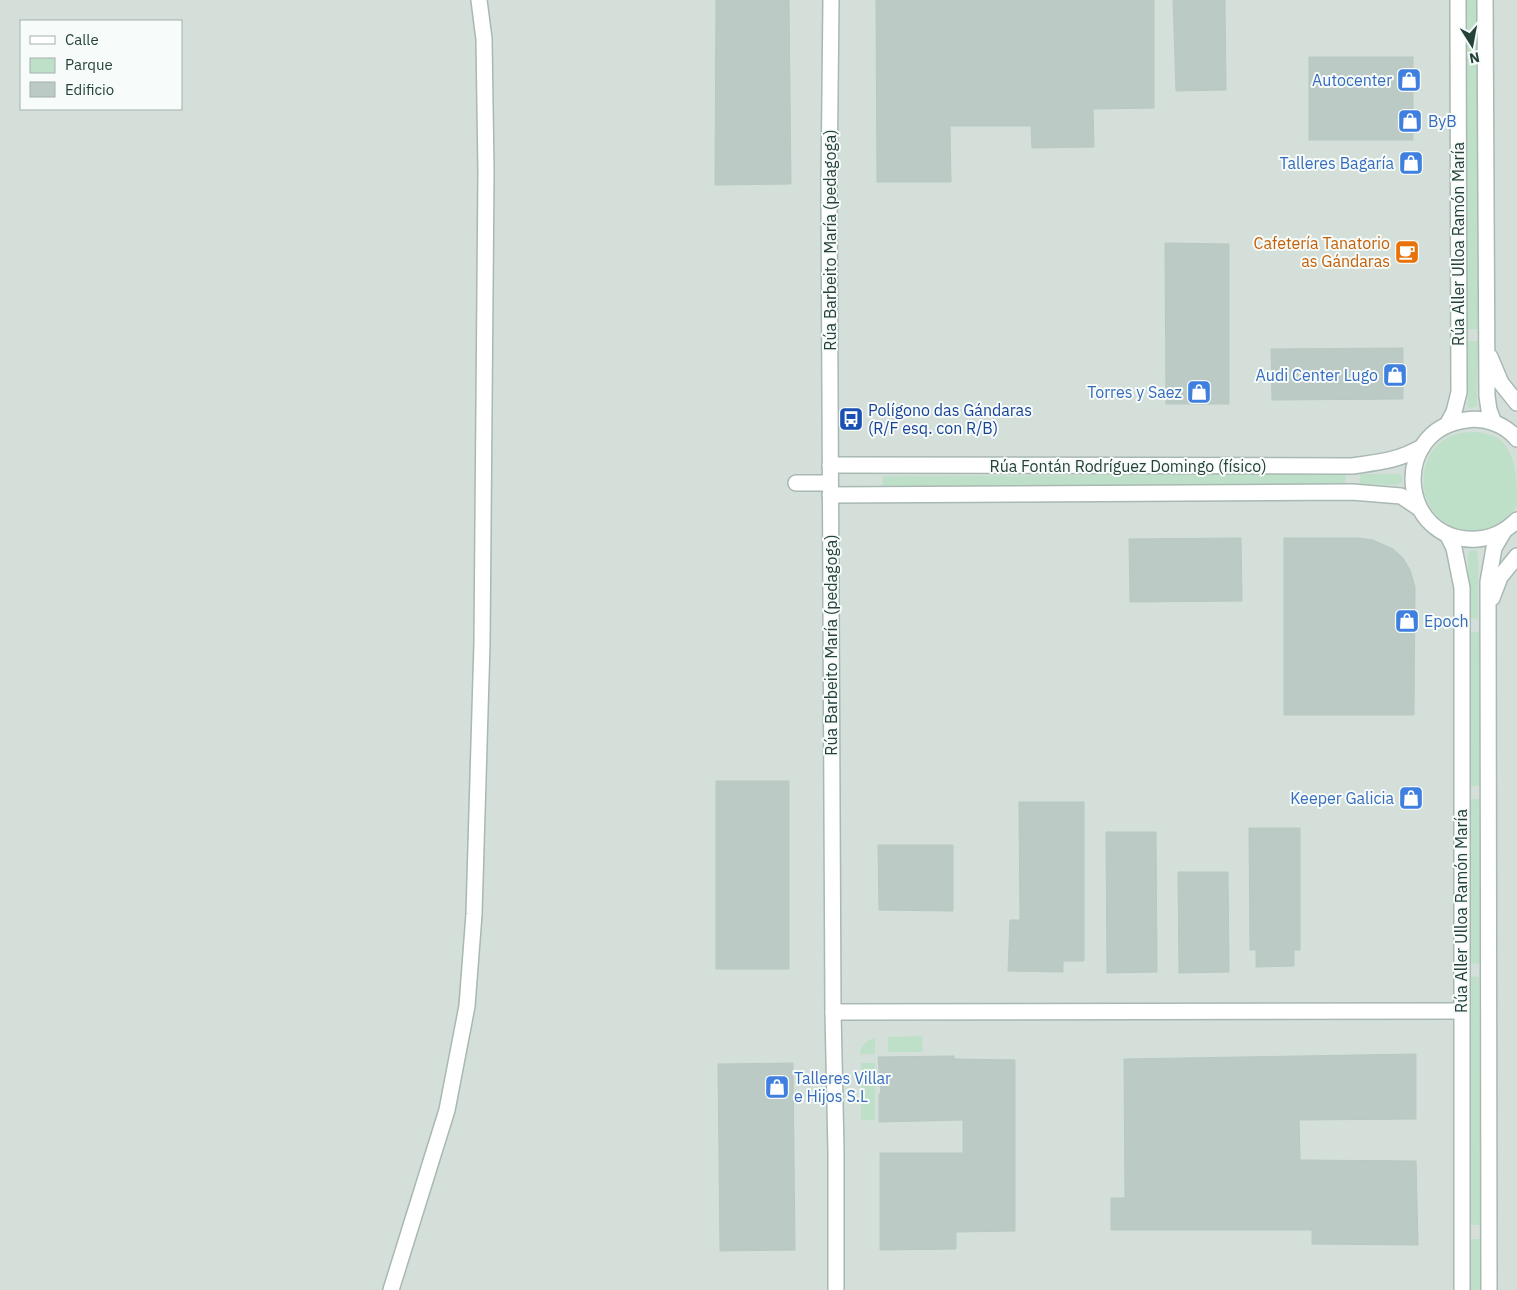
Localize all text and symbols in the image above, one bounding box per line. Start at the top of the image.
legend [20,20,182,110]
north arrow [1447,20,1497,70]
text: Calle [65,30,99,49]
text: N [1468,48,1481,68]
text: Parque [65,55,113,74]
shop icon: Autocenter [1396,67,1422,93]
place label: Autocenter [1312,70,1392,90]
text: Edificio [65,80,114,99]
shop icon: ByB [1397,108,1423,134]
place label: ByB [1428,111,1457,131]
street label: Rúa Barbeito María (pedagoga) [820,129,840,351]
street label: Rúa Aller Ulloa Ramón María [1448,142,1468,346]
shop icon: Talleres Bagaría [1398,150,1424,176]
place label: Talleres Bagaría [1280,153,1394,173]
place label: Cafetería Tanatorio as Gándaras [1254,233,1390,271]
cafe icon: Cafetería Tanatorio as Gándaras [1394,239,1420,265]
shop icon: Audi Center Lugo [1382,362,1408,388]
place label: Audi Center Lugo [1256,365,1378,385]
shop icon: Torres y Saez [1186,379,1212,405]
place label: Torres y Saez [1087,382,1182,402]
place label: Polígono das Gándaras (R/F esq. con R/B) [868,400,1032,438]
bus stop icon: Polígono das Gándaras (R/F esq. con R/B) [838,406,864,432]
street label: Rúa Fontán Rodríguez Domingo (físico) [989,456,1267,476]
street label: Rúa Barbeito María (pedagoga) [821,534,841,756]
shop icon: Epoch [1394,608,1420,634]
place label: Epoch [1424,611,1469,631]
shop icon: Keeper Galicia [1398,785,1424,811]
place label: Keeper Galicia [1290,788,1394,808]
street label: Rúa Aller Ulloa Ramón María [1451,809,1471,1013]
place label: Talleres Villar e Hijos S.L [794,1068,891,1106]
shop icon: Talleres Villar e Hijos S.L [764,1074,790,1100]

